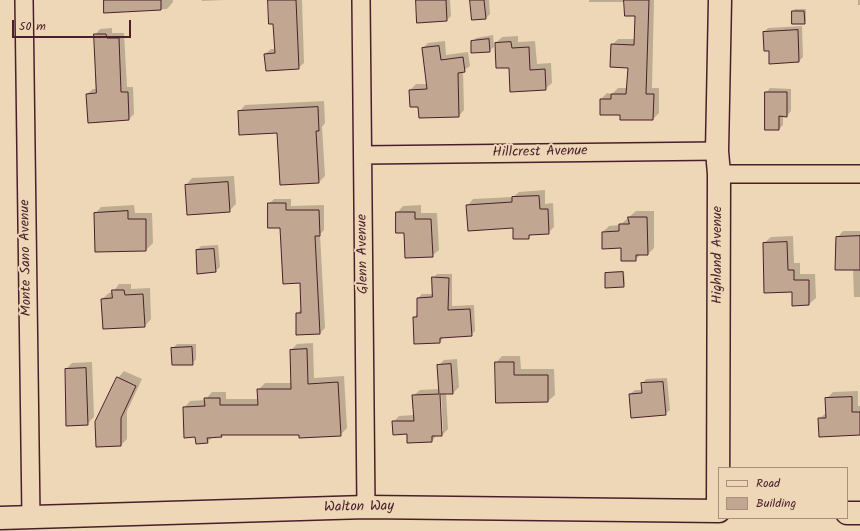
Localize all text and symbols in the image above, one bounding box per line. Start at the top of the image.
scale bar [14,12,133,38]
text: 50 m [19,17,46,36]
street label: Hillcrest Avenue [492,144,588,162]
street label: Monte Sano Avenue [18,199,36,317]
street label: Highland Avenue [711,206,727,304]
street label: Glenn Avenue [355,214,373,294]
legend [718,467,848,519]
text: Road [756,474,780,493]
text: Building [756,494,796,513]
street label: Walton Way [324,499,394,517]

